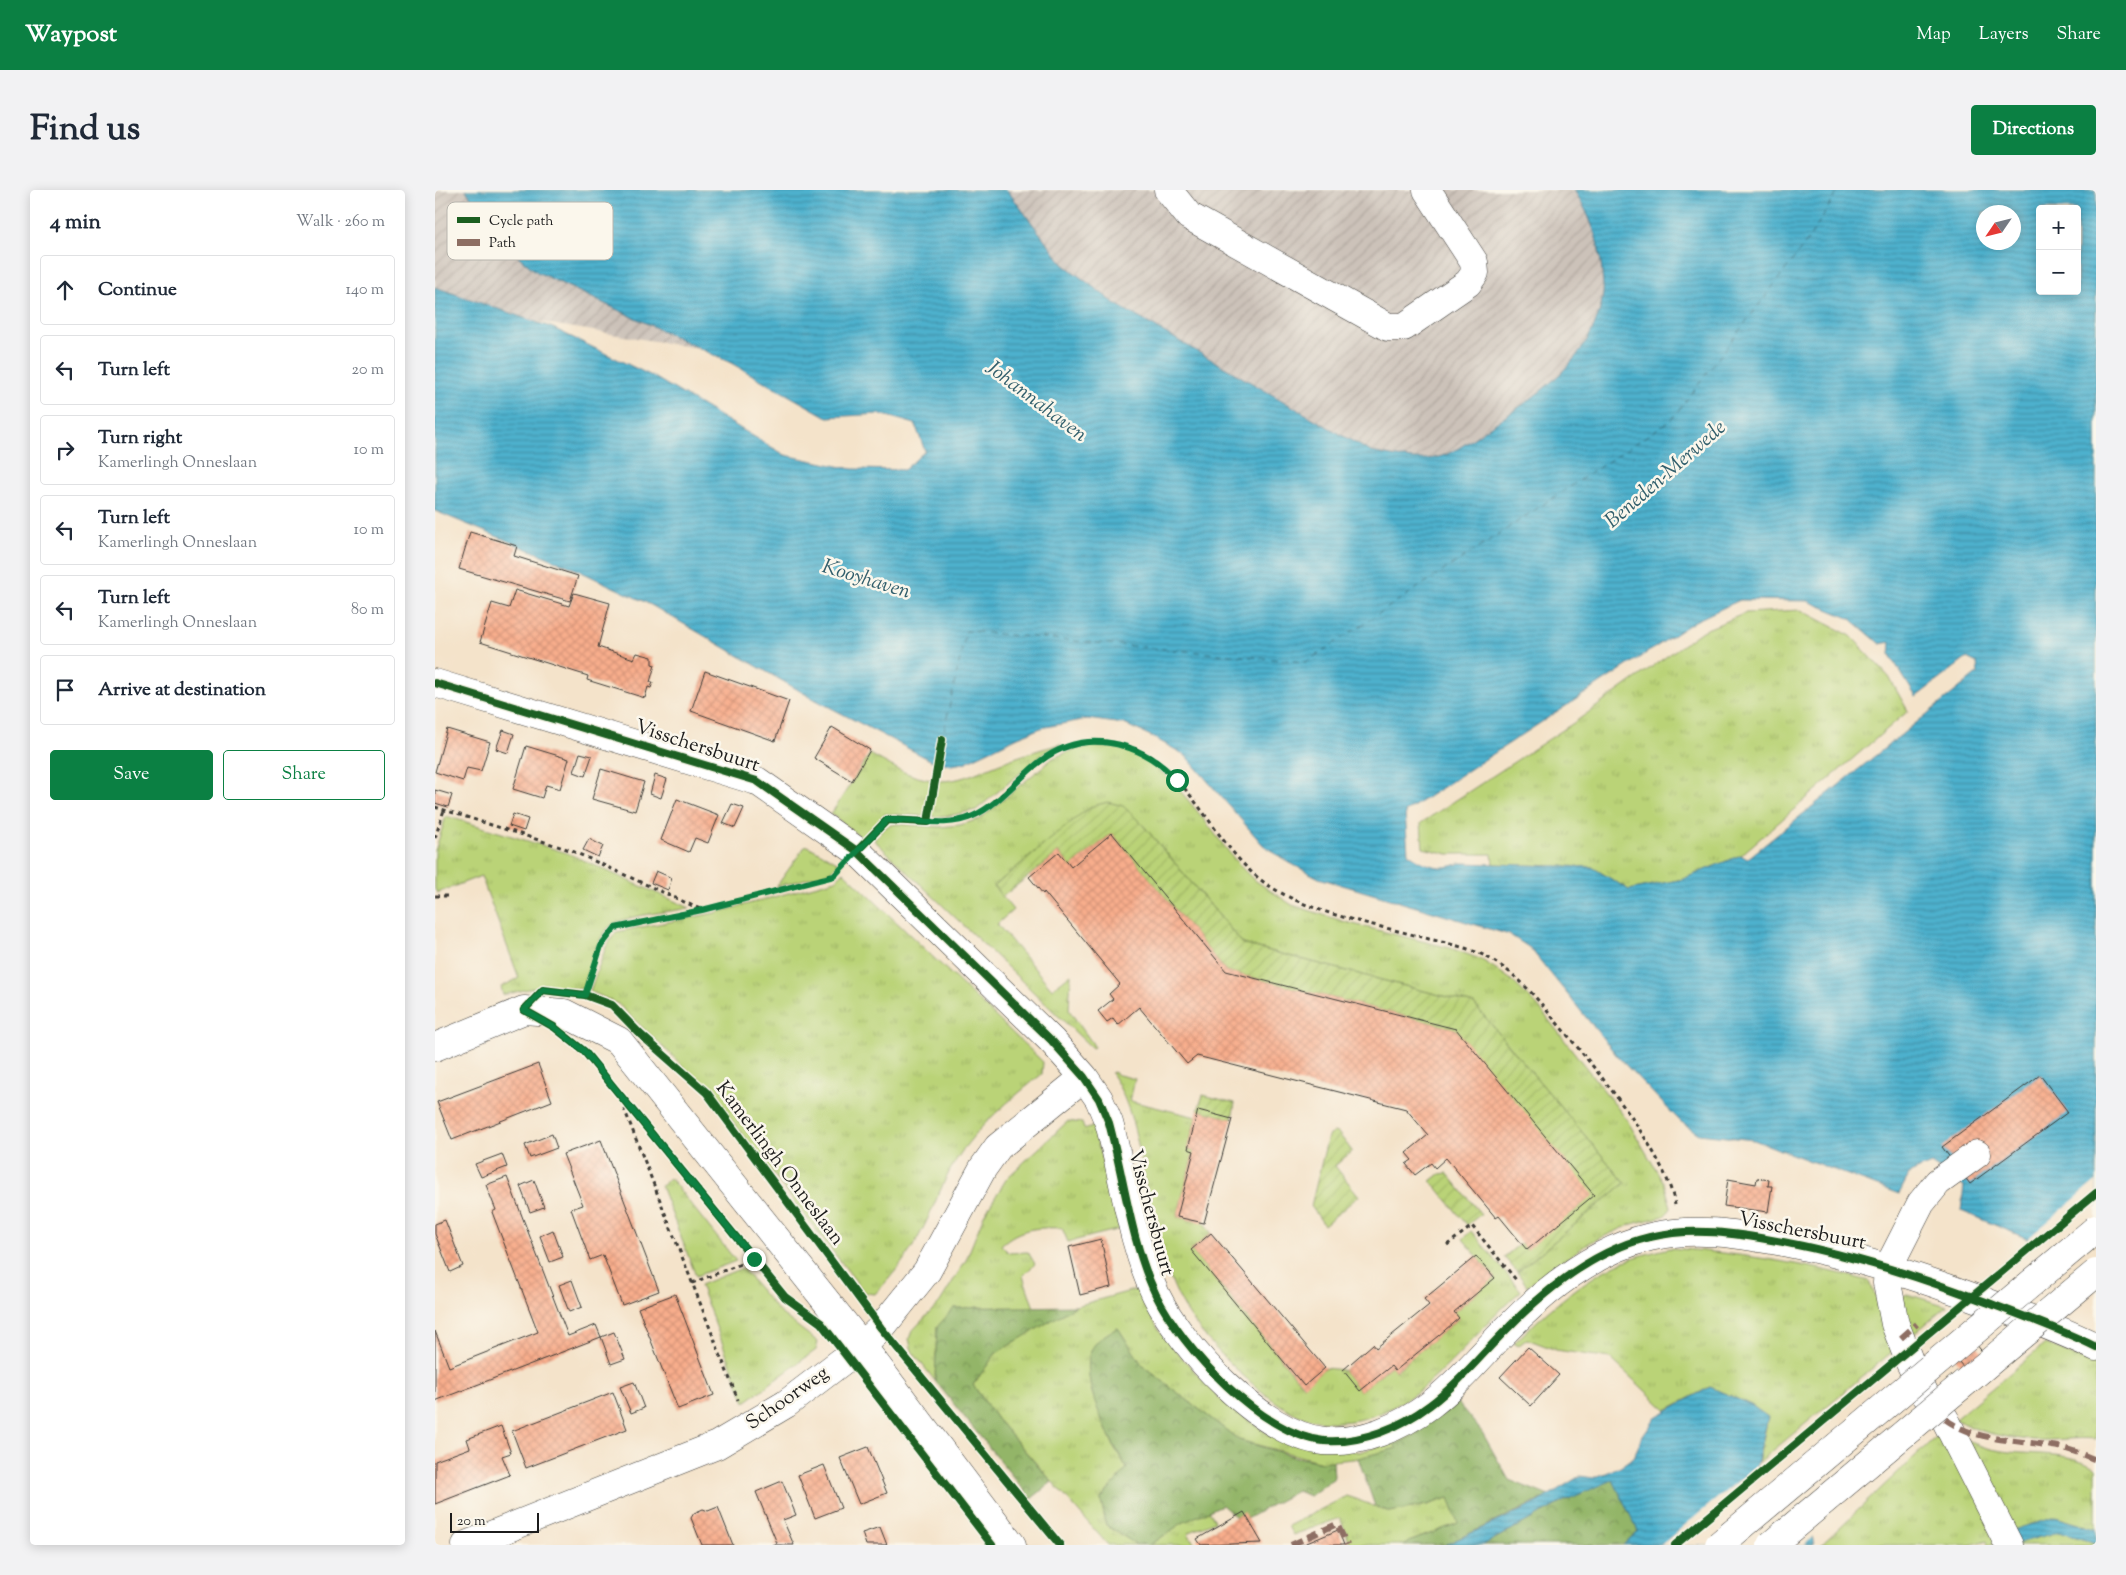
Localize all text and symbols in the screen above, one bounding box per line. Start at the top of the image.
text: Waypost [25,18,117,52]
text: Map [1916,22,1951,48]
text: Layers [1979,22,2029,48]
text: Share [2057,22,2101,48]
text: Find us [30,105,140,156]
button: Directions [1971,105,2096,155]
legend [447,202,613,260]
north arrow [1976,205,2021,250]
map controls [2036,205,2081,295]
button: + [2036,205,2081,250]
text: 4 min [50,208,101,238]
text: Walk · 260 m [296,211,385,234]
text: Cycle path [489,212,553,232]
text: Path [489,234,516,254]
button: − [2036,250,2081,295]
icon: ahead [51,276,79,304]
text: Continue [98,277,177,304]
text: 140 m [346,279,384,302]
water label: Johannahaven [978,353,1093,450]
icon: left [51,356,79,384]
text: Turn left [98,357,170,384]
text: 20 m [351,359,384,382]
water label: Beneden-Merwede [1599,414,1733,536]
text: Turn right [98,425,182,452]
icon: right [51,436,79,464]
text: 10 m [354,439,384,462]
text: Kamerlingh Onneslaan [98,452,257,475]
text: Turn left [98,505,170,532]
icon: left [51,516,79,544]
text: 10 m [354,519,384,542]
text: Kamerlingh Onneslaan [98,532,257,555]
water label: Kooyhaven [818,552,914,608]
text: Turn left [98,585,170,612]
icon: left [51,596,79,624]
text: 80 m [351,599,384,622]
text: Kamerlingh Onneslaan [98,612,257,635]
icon: arrive [51,676,79,704]
text: Arrive at destination [98,677,266,704]
street label: Visschersbuurt [631,713,763,781]
button: Save [50,750,213,800]
button: Share [223,750,385,800]
route start [1166,769,1189,792]
street label: Kamerlingh Onneslaan [708,1076,851,1252]
street label: Visschersbuurt [1119,1147,1181,1280]
street label: Visschersbuurt [1736,1205,1869,1259]
route end [743,1248,766,1271]
street label: Schoorweg [741,1360,836,1438]
scale bar [450,1510,539,1533]
text: 20 m [457,1512,486,1532]

